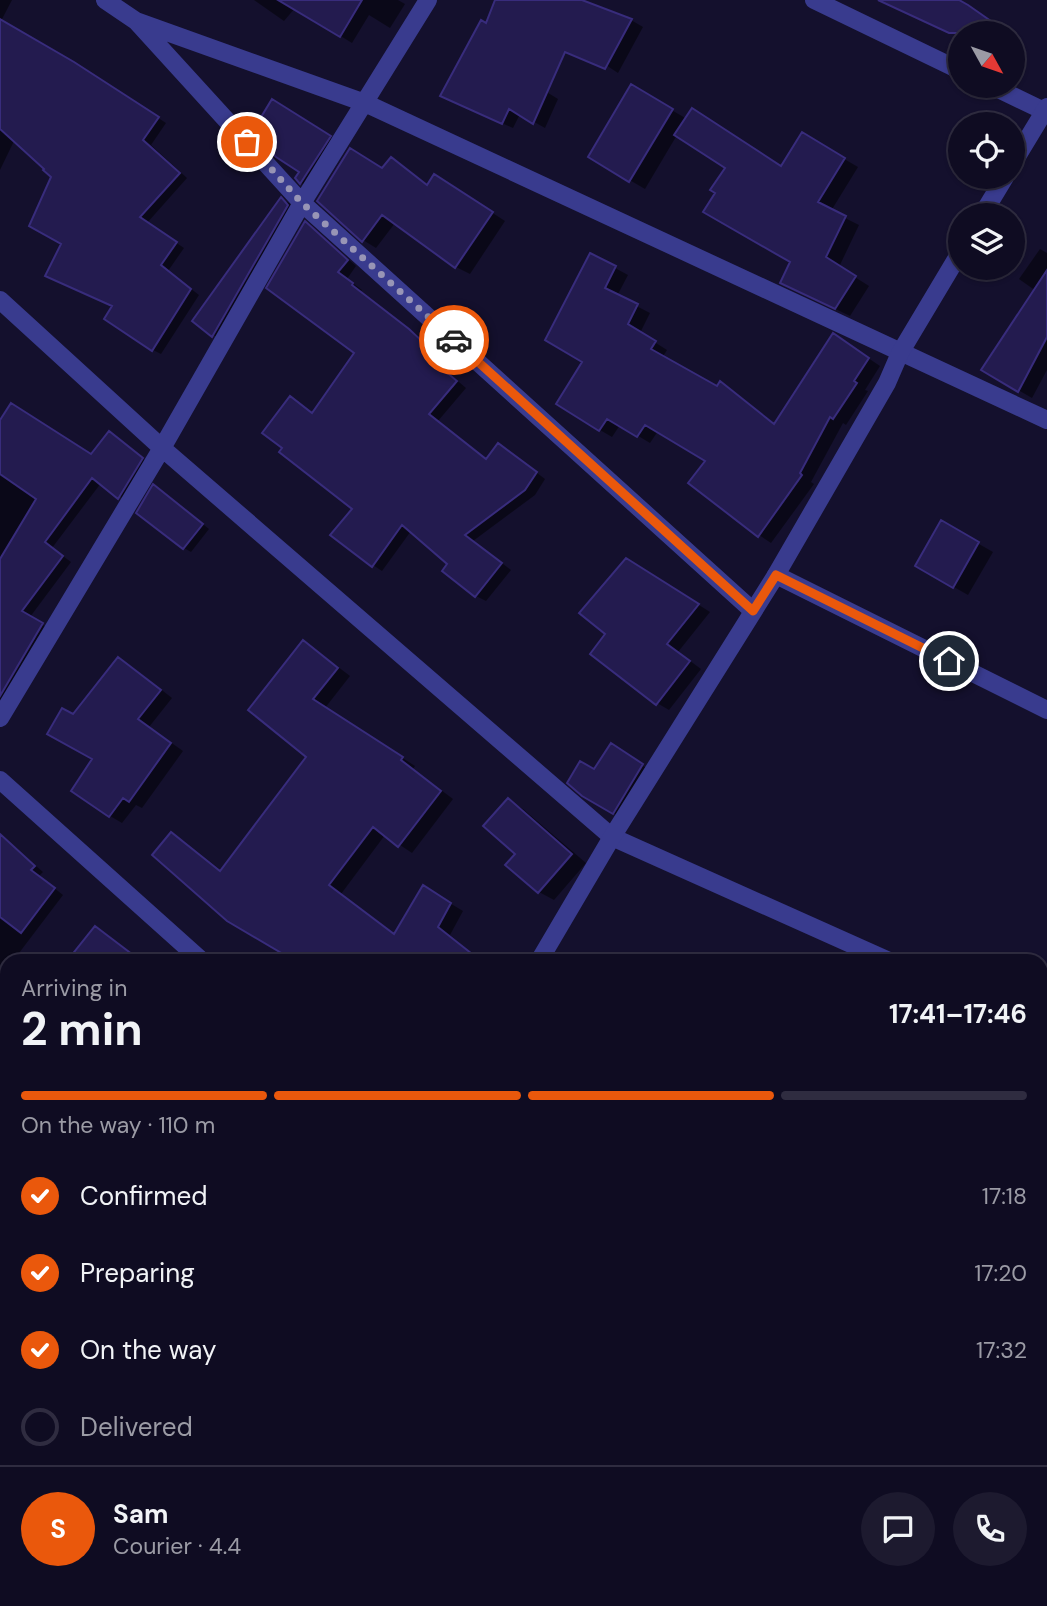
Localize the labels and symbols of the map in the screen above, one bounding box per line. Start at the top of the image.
north arrow [948,21,1026,98]
pin [217,112,277,172]
courier [419,305,489,375]
pin [919,631,979,691]

